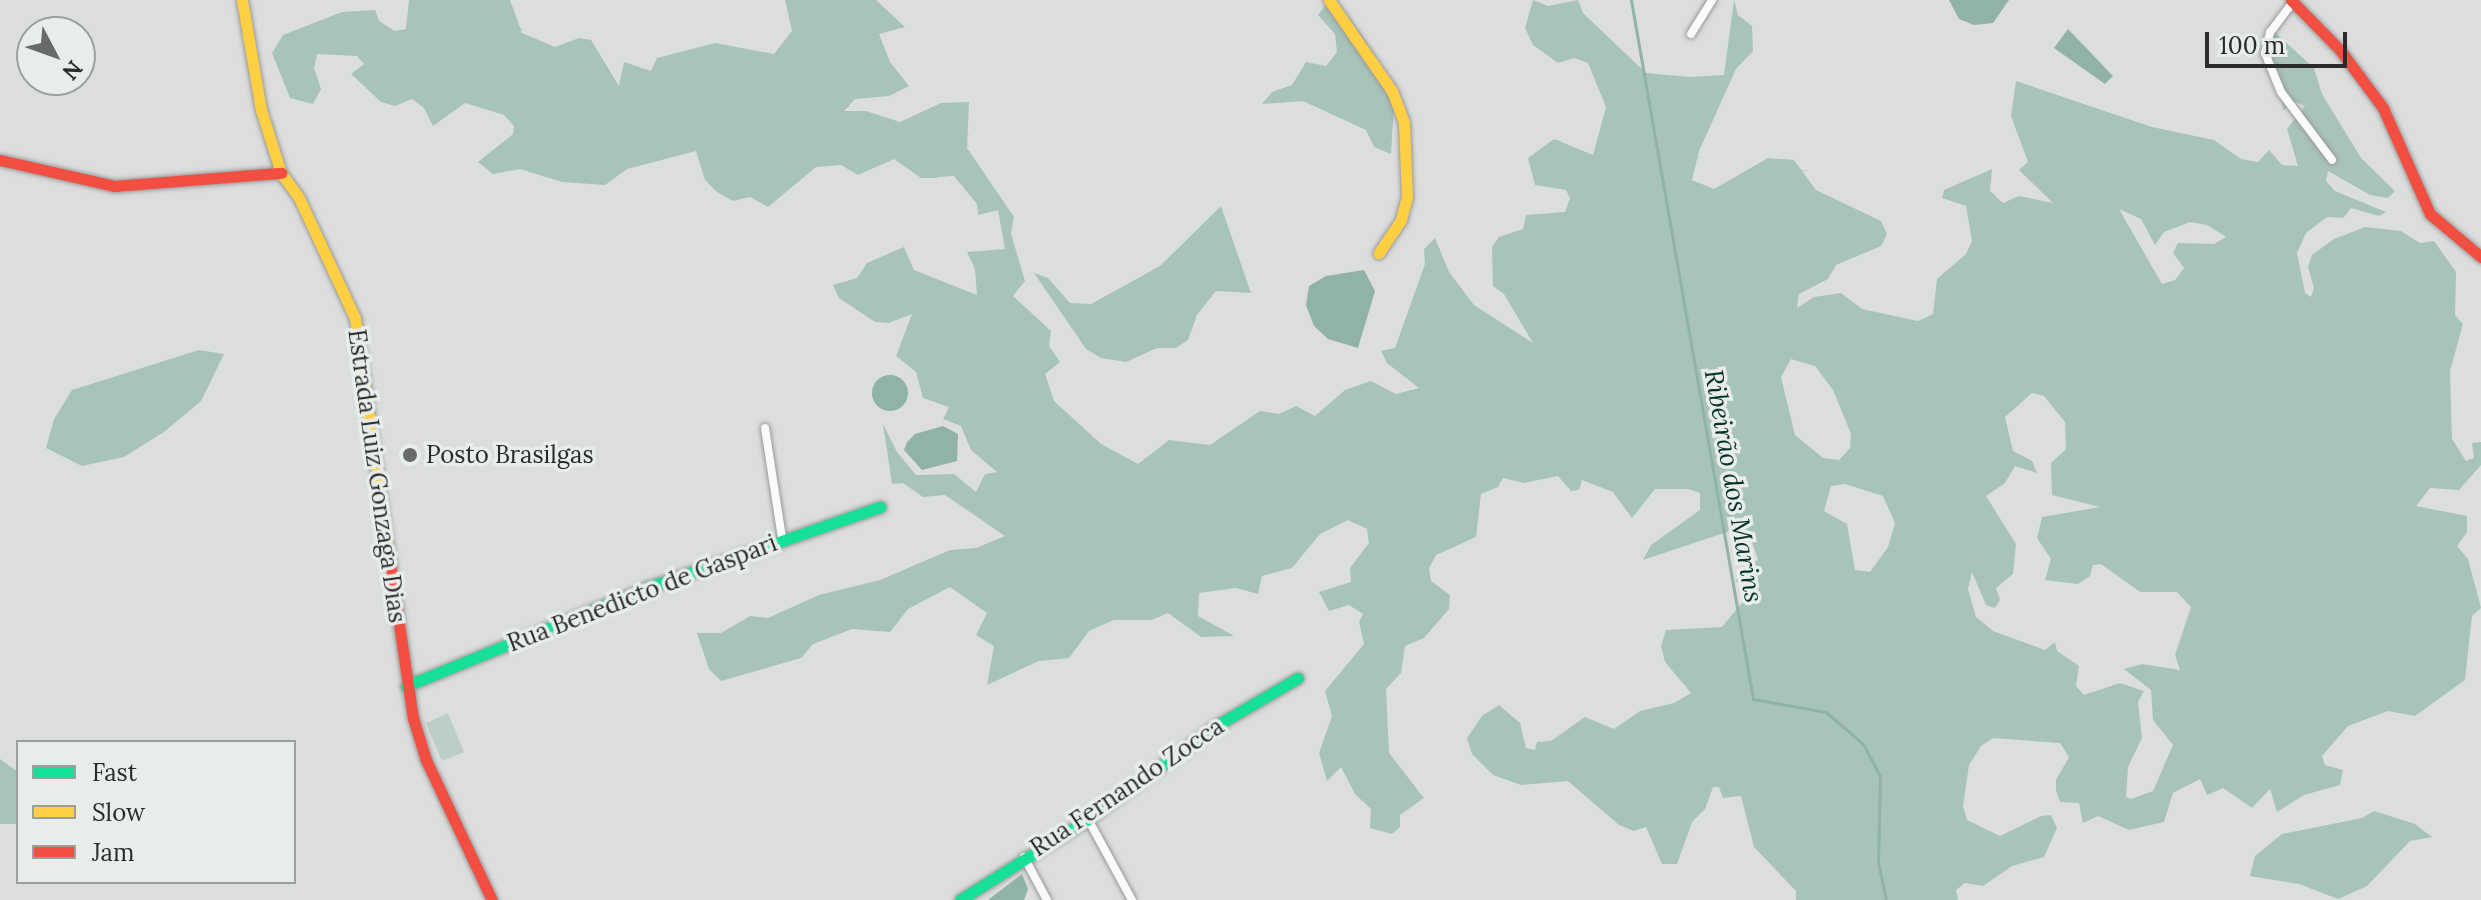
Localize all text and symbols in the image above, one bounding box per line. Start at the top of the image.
north arrow [16,16,96,96]
scale bar [2209,16,2351,66]
text: 100 m [2219,30,2285,61]
text: N [56,55,89,86]
street label: Estrada Luiz Gonzaga Dias [342,327,412,625]
water label: Ribeirão dos Marins [1698,367,1770,605]
place label: Posto Brasilgas [426,441,594,469]
marker: Posto Brasilgas [401,446,419,464]
street label: Rua Benedicto de Gaspari [503,528,781,658]
street label: Rua Fernando Zocca [1025,712,1229,862]
legend [16,740,296,884]
text: Fast [92,757,137,788]
text: Slow [92,797,145,828]
text: Jam [92,837,134,868]

